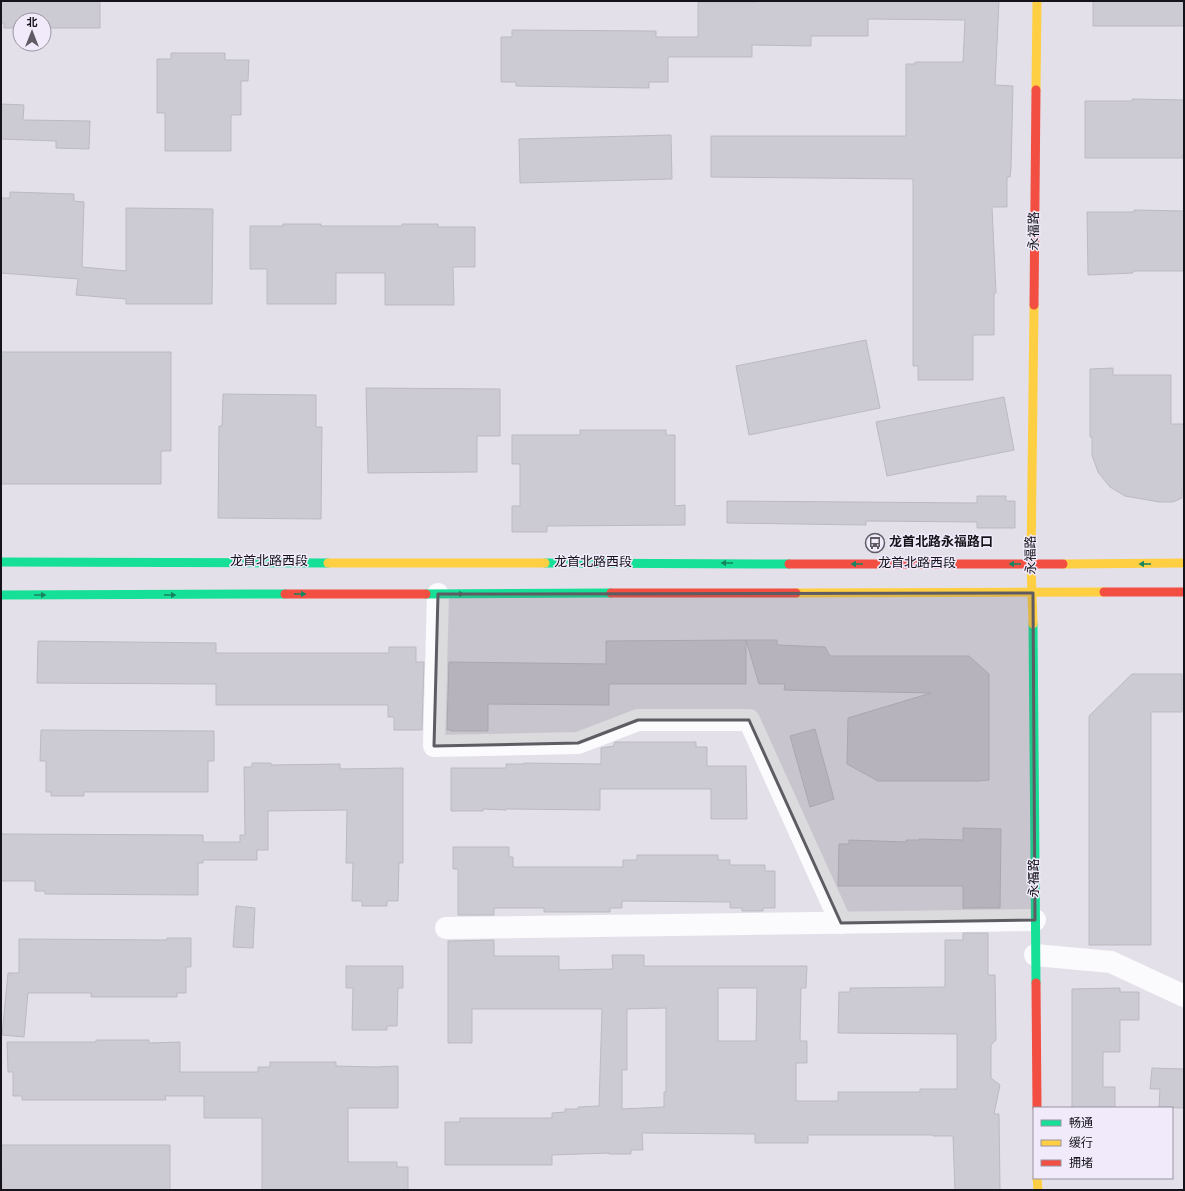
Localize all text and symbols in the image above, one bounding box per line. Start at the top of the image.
north arrow [12,12,52,52]
text: 北 [27,16,38,30]
street label: 永福路 [1027,211,1043,251]
bus stop icon: 龙首北路永福路口 [864,532,886,554]
place label: 龙首北路永福路口 [889,534,993,551]
street label: 永福路 [1024,535,1040,575]
street label: 龙首北路西段 [230,553,308,570]
street label: 龙首北路西段 [554,554,632,571]
street label: 龙首北路西段 [878,555,956,572]
one-way arrow [720,560,733,566]
one-way arrow [1139,560,1151,567]
one-way arrow [850,561,863,567]
one-way arrow [1008,561,1021,567]
one-way arrow [294,591,307,597]
one-way arrow [452,591,465,597]
one-way arrow [34,592,47,598]
one-way arrow [164,592,177,598]
street label: 永福路 [1027,858,1043,898]
legend [1033,1107,1173,1179]
text: 畅通 [1069,1116,1093,1132]
text: 缓行 [1069,1136,1093,1152]
text: 拥堵 [1069,1156,1093,1172]

